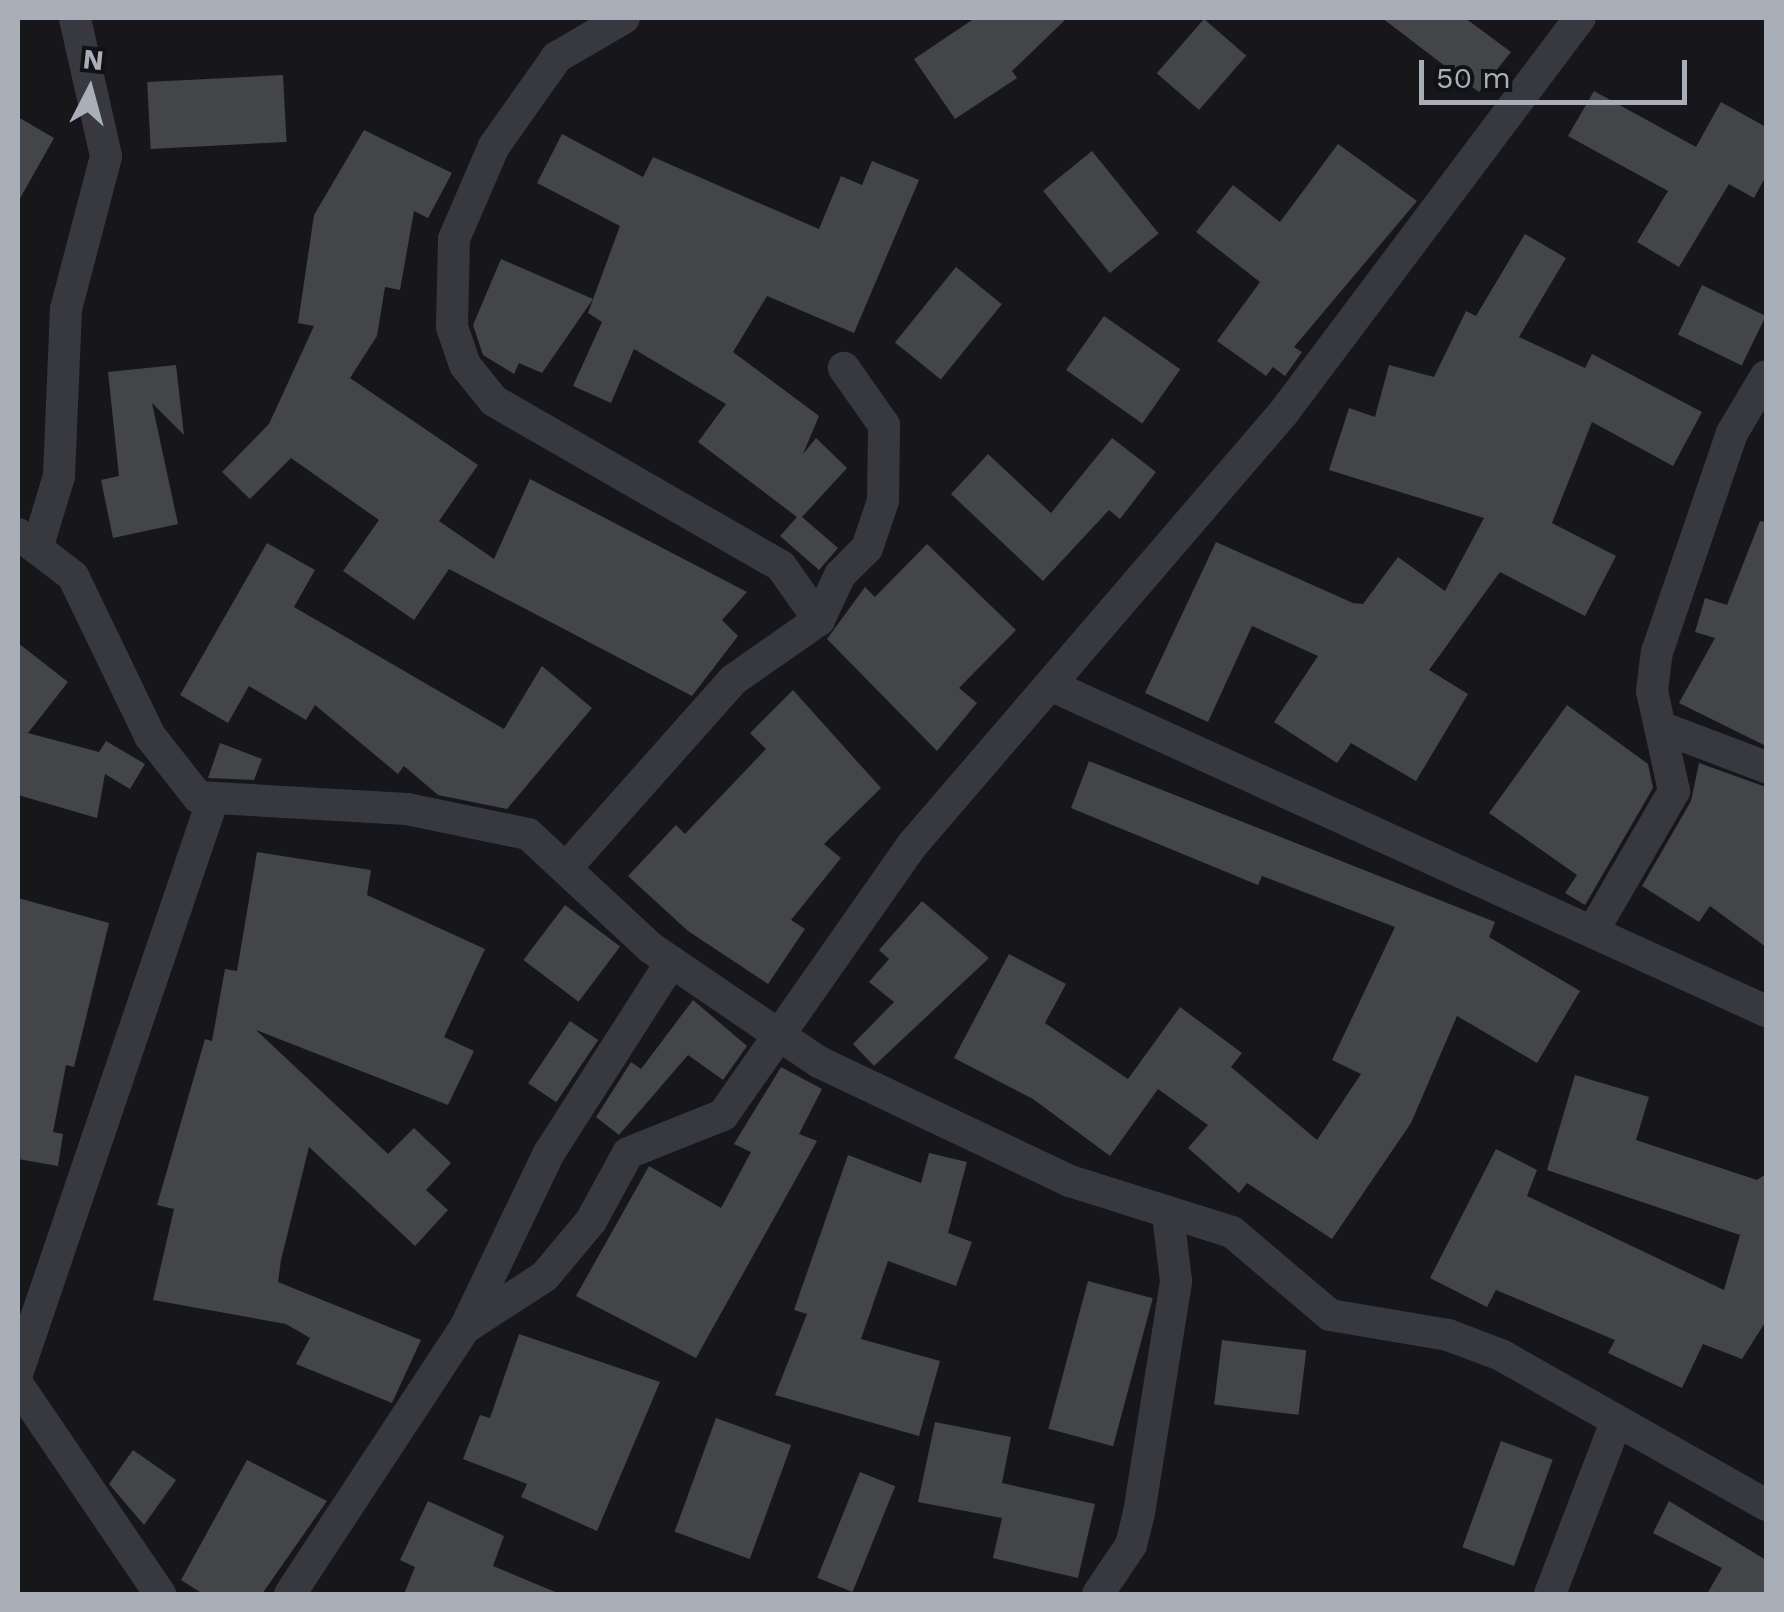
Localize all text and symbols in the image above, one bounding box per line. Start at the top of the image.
north arrow [40,40,140,140]
scale bar [1424,40,1692,102]
text: N [81,42,105,77]
text: 50 m [1436,60,1511,95]

